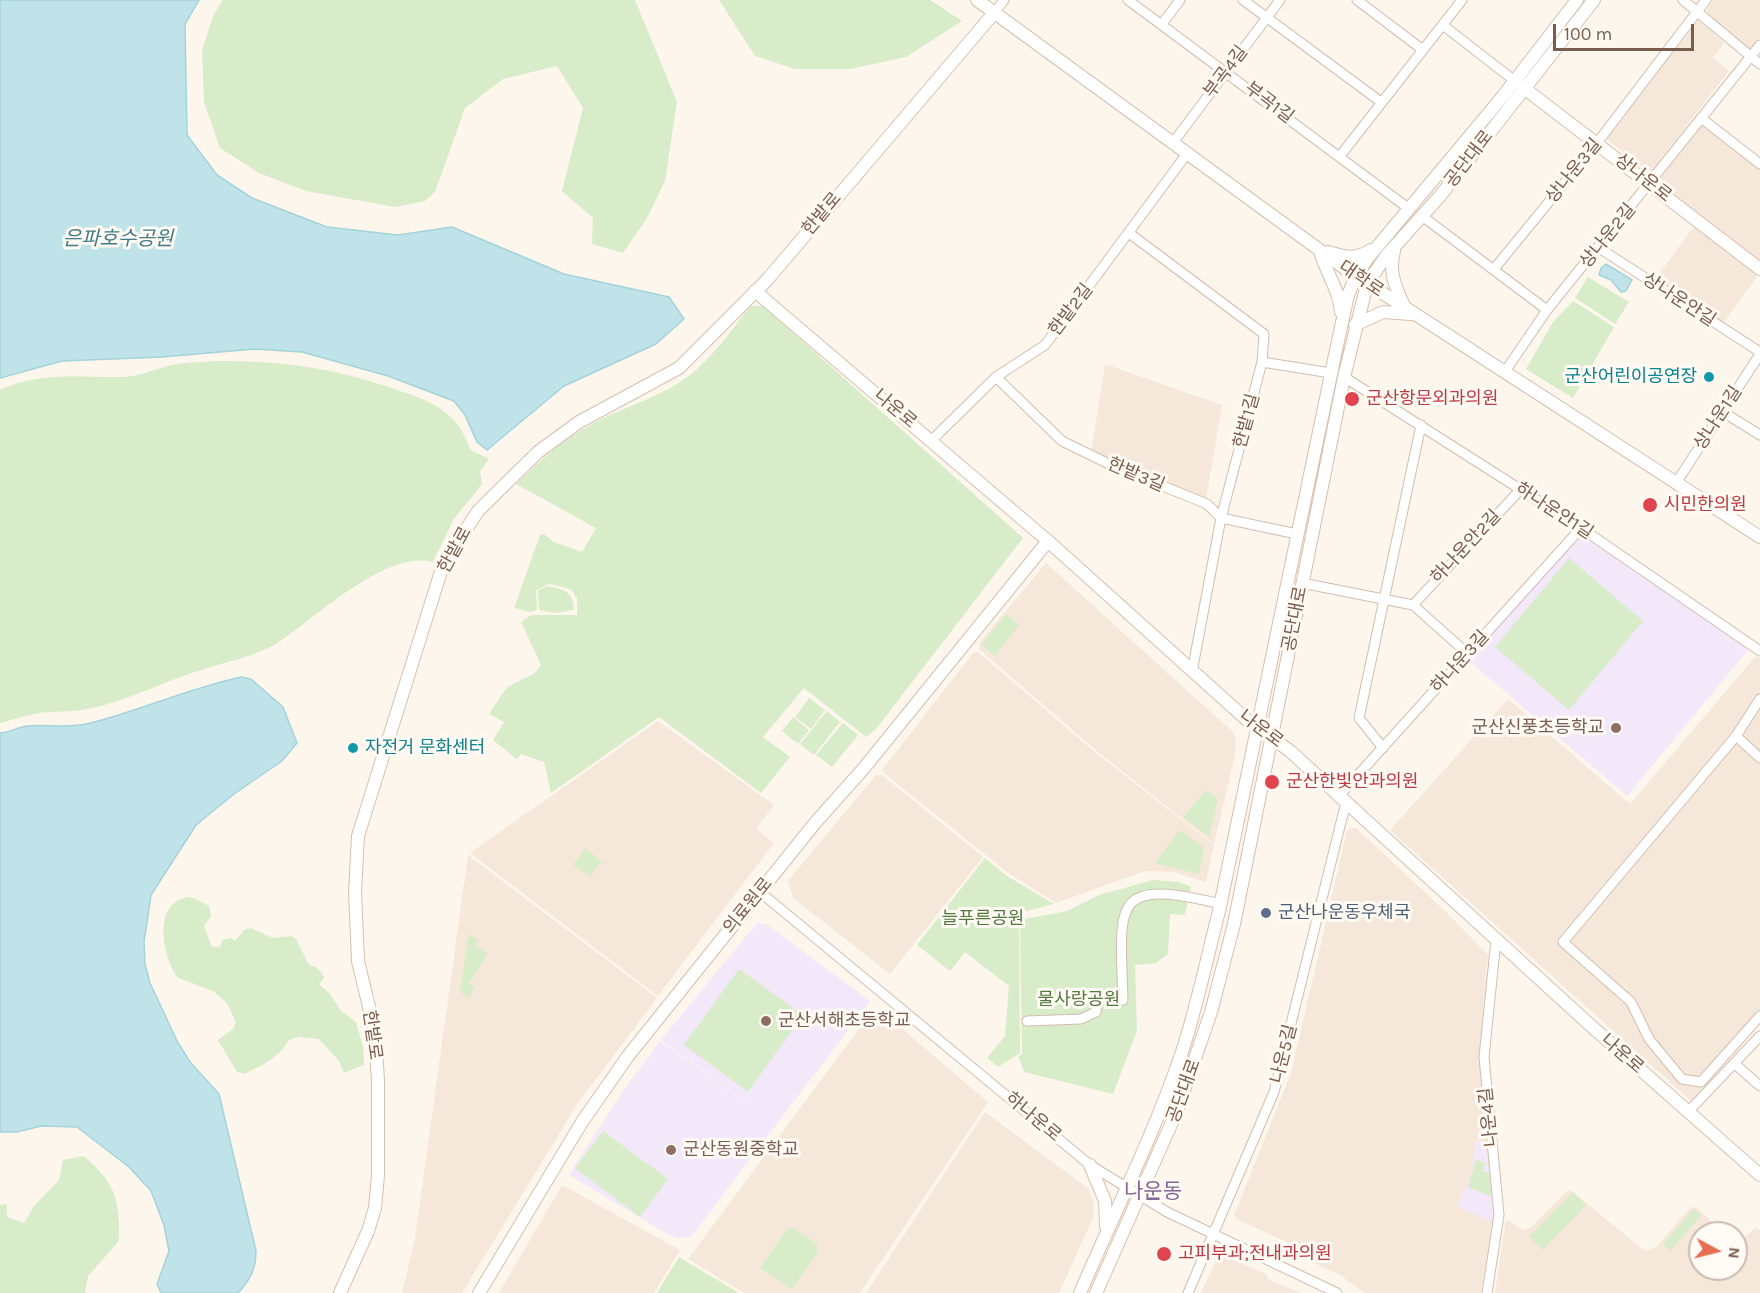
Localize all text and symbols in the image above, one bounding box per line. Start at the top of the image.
scale bar [1556,12,1697,50]
text: 100 m [1564,23,1612,45]
street label: 부곡4길 [1199,42,1253,102]
street label: 부곡1길 [1240,78,1298,128]
street label: 공단대로 [1440,126,1498,192]
street label: 상나운3길 [1541,134,1607,208]
street label: 상나운로 [1610,149,1676,207]
street label: 한밭로 [798,188,846,240]
street label: 상나운2길 [1575,199,1641,273]
water label: 은파호수공원 [63,227,173,251]
street label: 대학로 [1334,256,1388,302]
street label: 상나운안길 [1638,268,1720,332]
street label: 한밭2길 [1044,279,1098,341]
place label: 군산어린이공연장 [1565,366,1697,388]
marker: 군산어린이공연장 [1702,370,1716,384]
street label: 상나운1길 [1689,382,1747,454]
street label: 나운로 [869,385,921,433]
place label: 군산항문외과의원 [1366,388,1498,410]
marker: 군산항문외과의원 [1343,390,1361,408]
street label: 한밭1길 [1229,391,1265,451]
street label: 한밭3길 [1104,453,1168,497]
street label: 하나운안1길 [1511,478,1597,544]
place label: 시민한의원 [1664,494,1747,516]
marker: 시민한의원 [1641,496,1659,514]
street label: 하나운안2길 [1426,506,1506,588]
street label: 한밭로 [434,523,476,577]
street label: 공단대로 [1278,584,1312,654]
street label: 하나운3길 [1426,626,1494,698]
street label: 나운로 [1235,705,1287,753]
place label: 군산신풍초등학교 [1472,717,1604,739]
marker: 군산신풍초등학교 [1609,721,1623,735]
place label: 자전거 문화센터 [365,737,485,759]
marker: 자전거 문화센터 [346,741,360,755]
place label: 군산한빛안과의원 [1286,771,1418,793]
marker: 군산한빛안과의원 [1263,773,1281,791]
street label: 의료원로 [719,873,777,939]
place label: 군산나운동우체국 [1278,902,1410,924]
marker: 군산나운동우체국 [1259,906,1273,920]
park label: 늘푸른공원 [942,908,1024,930]
park label: 물사랑공원 [1038,989,1120,1011]
street label: 한밭로 [358,1009,386,1061]
place label: 군산서해초등학교 [778,1010,910,1032]
marker: 군산서해초등학교 [759,1014,773,1028]
street label: 나운5길 [1266,1022,1302,1086]
street label: 나운로 [1596,1030,1648,1078]
street label: 공단대로 [1163,1056,1205,1126]
street label: 나운4길 [1475,1086,1503,1148]
street label: 하나운로 [1001,1087,1065,1147]
place label: 군산동원중학교 [683,1139,799,1161]
marker: 군산동원중학교 [664,1143,678,1157]
district label: 나운동 [1124,1179,1182,1205]
north arrow [1688,1221,1748,1281]
place label: 고피부과;전내과의원 [1178,1243,1332,1265]
marker: 고피부과;전내과의원 [1155,1245,1173,1263]
text: N [1724,1246,1745,1260]

